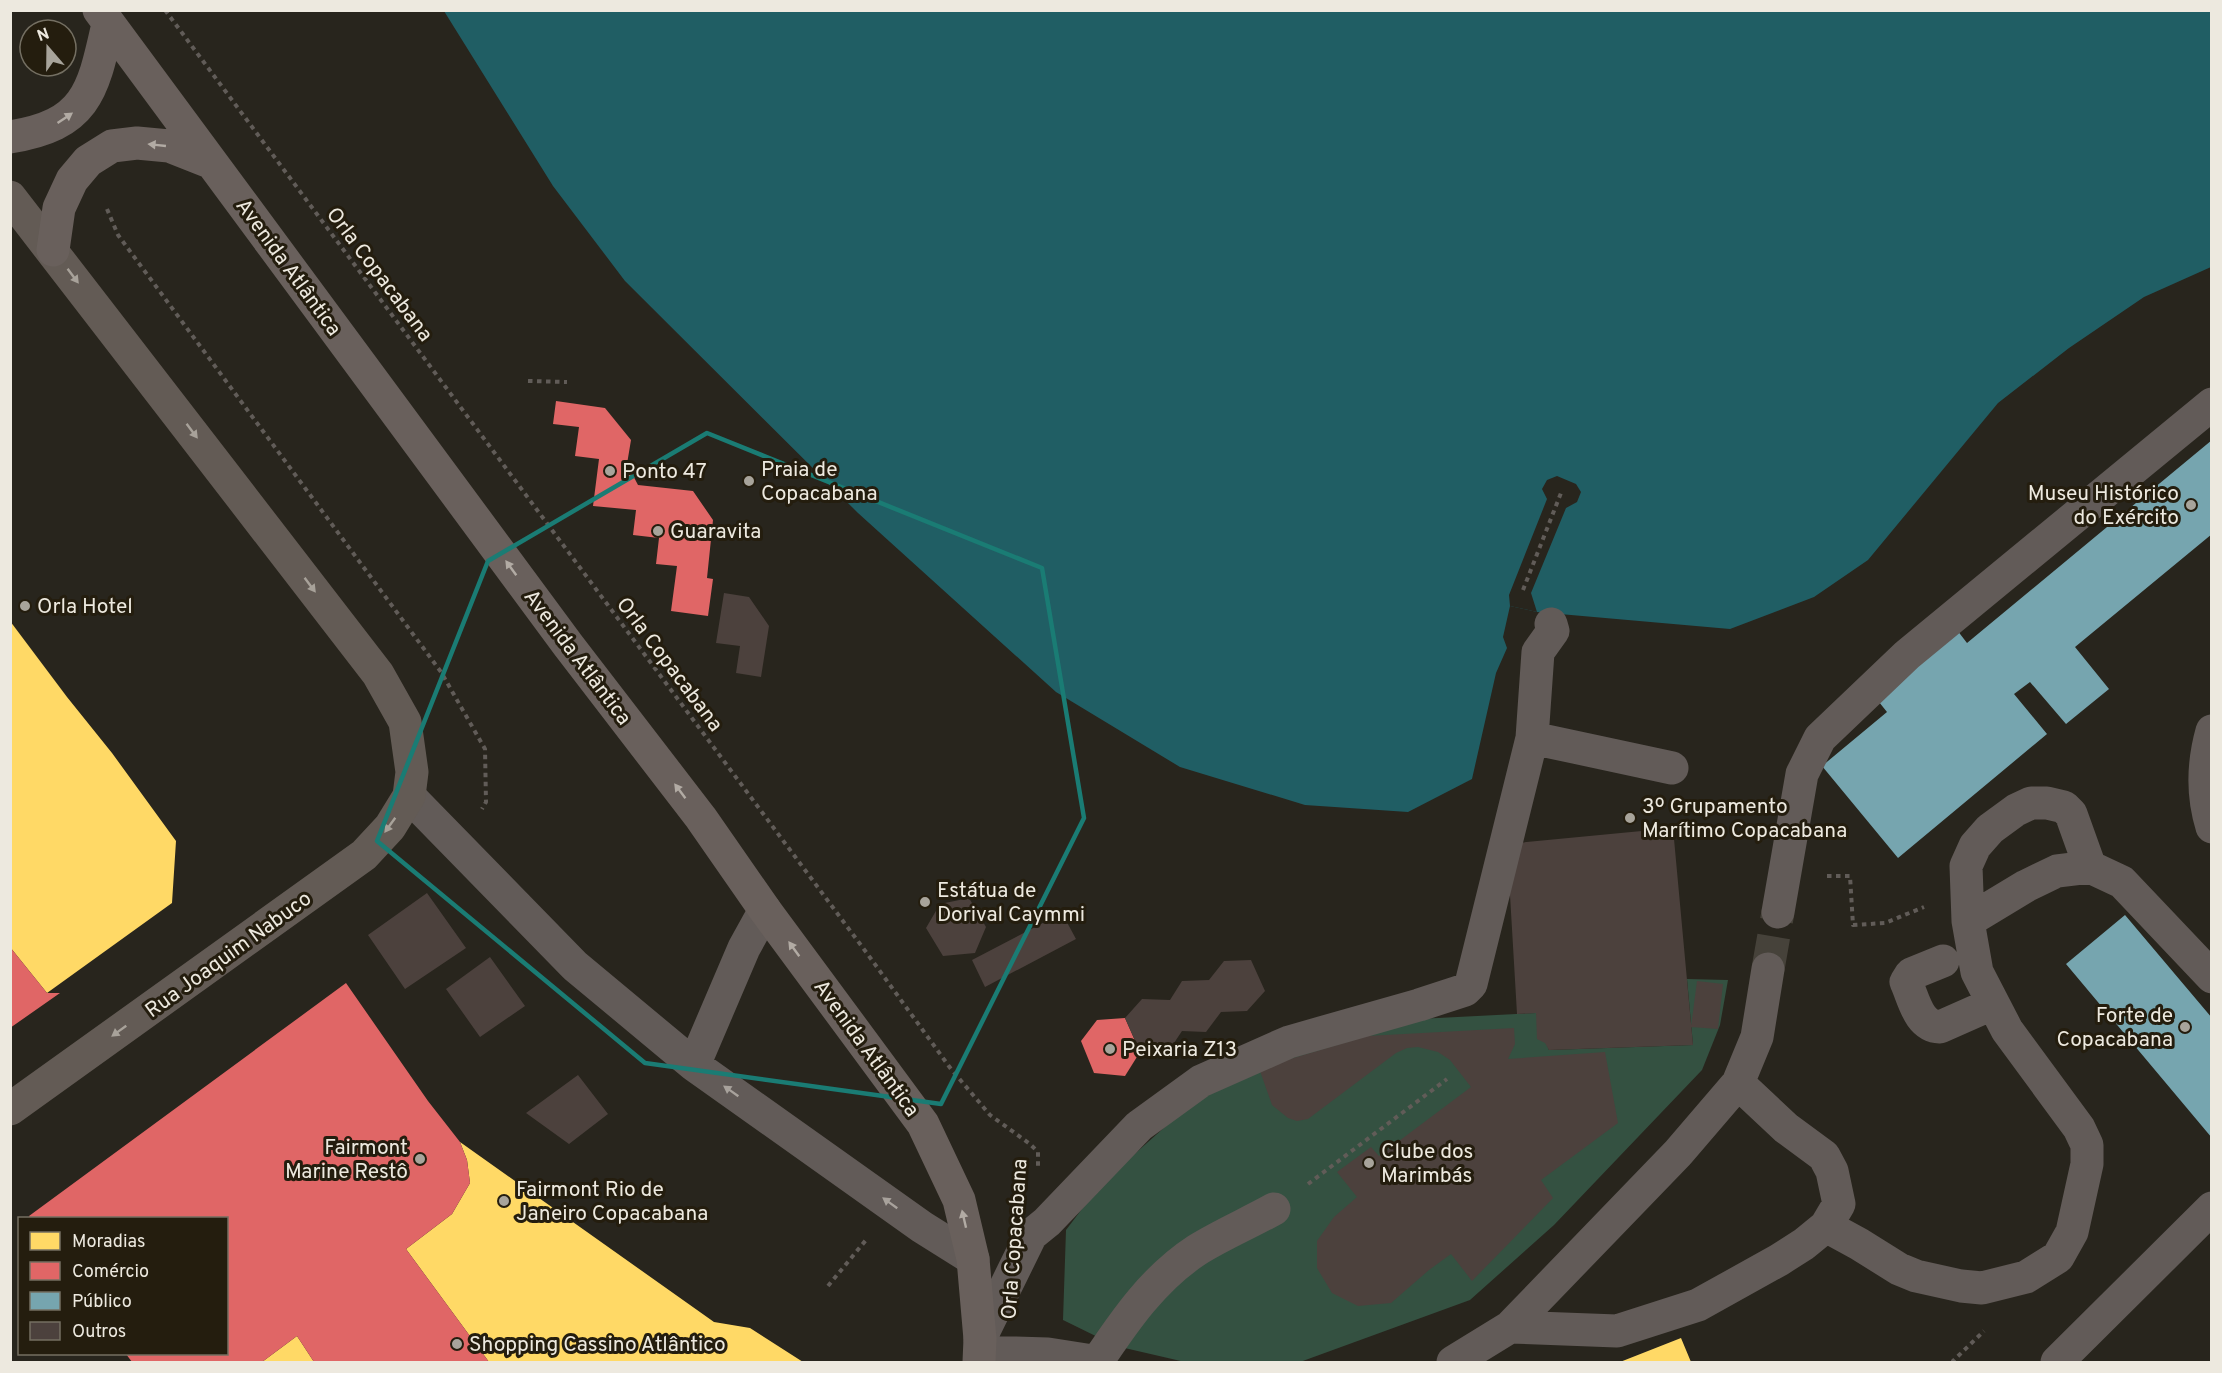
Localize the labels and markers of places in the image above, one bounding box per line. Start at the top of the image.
place label: Praia de Copacabana [761,457,878,508]
place label: Ponto 47 [622,459,707,486]
marker: Ponto 47 [603,464,617,478]
marker: Praia de Copacabana [742,474,756,488]
place label: Museu Histórico do Exército [2028,481,2179,532]
marker: Museu Histórico do Exército [2184,498,2198,512]
place label: Guaravita [670,519,761,546]
marker: Guaravita [651,524,665,538]
place label: Orla Hotel [37,594,133,621]
marker: Orla Hotel [18,599,32,613]
place label: 3º Grupamento Marítimo Copacabana [1642,794,1847,845]
marker: 3º Grupamento Marítimo Copacabana [1623,811,1637,825]
place label: Estátua de Dorival Caymmi [937,878,1085,929]
marker: Estátua de Dorival Caymmi [918,895,932,909]
place label: Forte de Copacabana [2056,1003,2173,1054]
marker: Forte de Copacabana [2178,1020,2192,1034]
place label: Peixaria Z13 [1122,1037,1237,1064]
marker: Peixaria Z13 [1103,1042,1117,1056]
place label: Fairmont Marine Restô [285,1135,408,1186]
place label: Clube dos Marimbás [1381,1139,1473,1190]
marker: Fairmont Marine Restô [413,1152,427,1166]
marker: Clube dos Marimbás [1362,1156,1376,1170]
place label: Fairmont Rio de Janeiro Copacabana [516,1177,708,1228]
marker: Fairmont Rio de Janeiro Copacabana [497,1194,511,1208]
place label: Shopping Cassino Atlântico [469,1332,726,1359]
marker: Shopping Cassino Atlântico [450,1337,464,1351]

